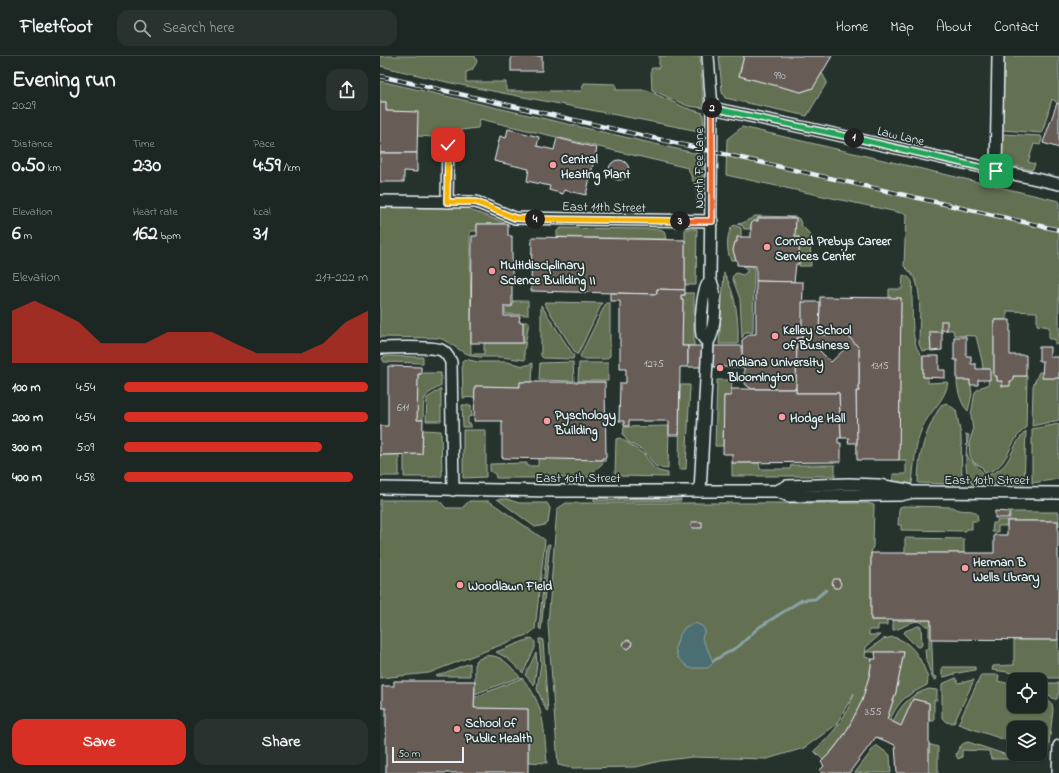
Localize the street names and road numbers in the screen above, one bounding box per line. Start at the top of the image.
street label: Law Lane [875,122,926,151]
street label: North Fee Lane [690,127,709,208]
street label: East 11th Street [562,197,647,218]
street label: East 10th Street [535,469,621,488]
street label: East 10th Street [944,471,1030,490]

